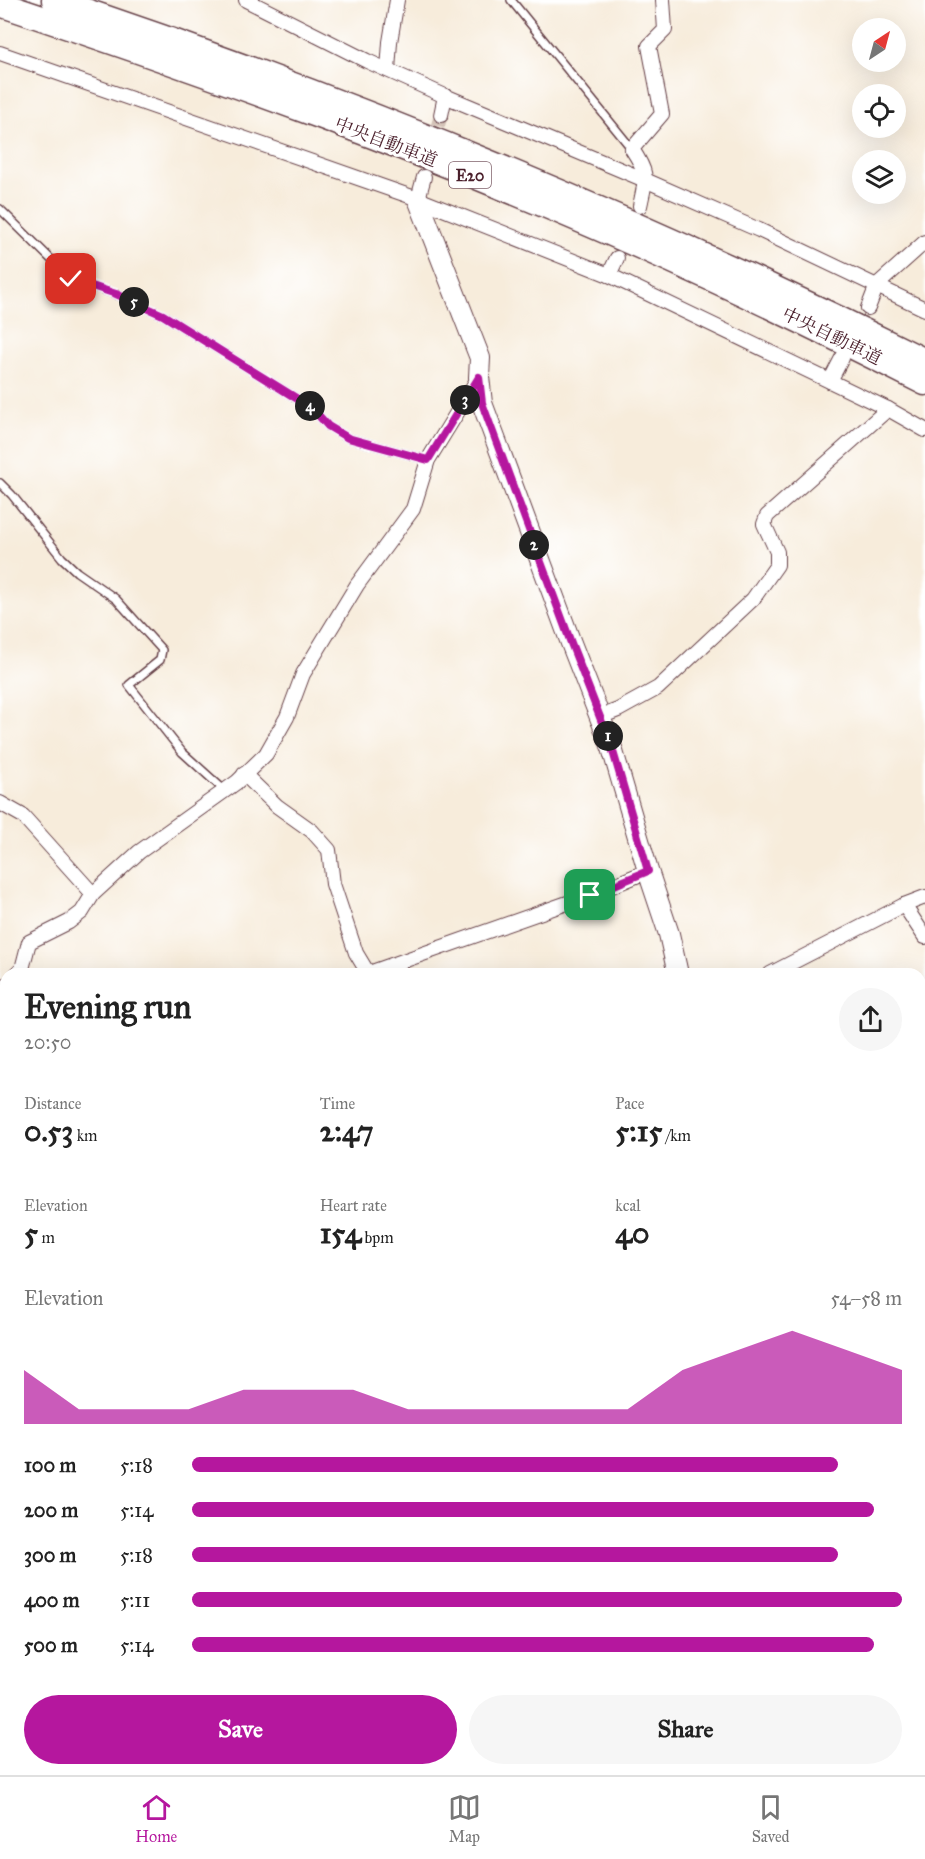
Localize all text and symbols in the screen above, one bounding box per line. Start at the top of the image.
north arrow [852,18,906,72]
map controls [852,18,906,204]
button: locate [852,84,906,138]
street label: 中央自動車道 [332,112,440,172]
button: layers [852,150,906,204]
road number: E20 [449,162,491,188]
pin [45,253,96,304]
icon: check [54,262,87,295]
pin: 5 [119,287,149,317]
text: 5 [130,292,138,311]
street label: 中央自動車道 [779,302,885,370]
pin: 3 [450,385,480,415]
text: 3 [462,390,468,409]
pin: 4 [295,391,325,421]
text: 4 [306,396,314,415]
pin: 2 [519,530,549,560]
text: 2 [530,535,538,554]
pin: 1 [593,721,623,751]
text: 1 [605,726,611,745]
pin [564,869,615,920]
icon: arrive [573,878,606,911]
text: Evening run [24,987,191,1027]
button: share [839,988,902,1051]
text: 20:50 [24,1030,71,1054]
text: Distance [24,1094,81,1113]
text: Time [320,1094,355,1113]
text: Pace [615,1094,644,1113]
text: 0.53 [24,1113,73,1149]
text: 2:47 [320,1113,373,1149]
text: 5:15 [615,1113,662,1149]
text: km [73,1126,98,1145]
text: /km [662,1126,691,1145]
text: Elevation [24,1196,88,1215]
text: Heart rate [320,1196,387,1215]
text: kcal [615,1196,640,1215]
text: 5 [24,1215,38,1251]
text: 154 [320,1215,361,1251]
text: 40 [615,1215,650,1251]
text: m [38,1228,55,1247]
text: bpm [361,1228,394,1247]
text: Elevation [24,1286,103,1310]
text: 54–58 m [831,1286,902,1310]
text: 100 m [24,1453,76,1477]
text: 5:18 [120,1453,153,1477]
text: 200 m [24,1498,78,1522]
text: 5:14 [120,1498,153,1522]
text: 300 m [24,1543,76,1567]
text: 5:18 [120,1543,153,1567]
text: 400 m [24,1588,80,1612]
text: 5:11 [120,1588,150,1612]
text: 500 m [24,1633,78,1657]
text: 5:14 [120,1633,153,1657]
button: Save [24,1695,457,1764]
button: Share [469,1695,902,1764]
tab: Home [135,1791,177,1846]
tab: Map [448,1791,481,1846]
tab: Saved [752,1791,790,1846]

